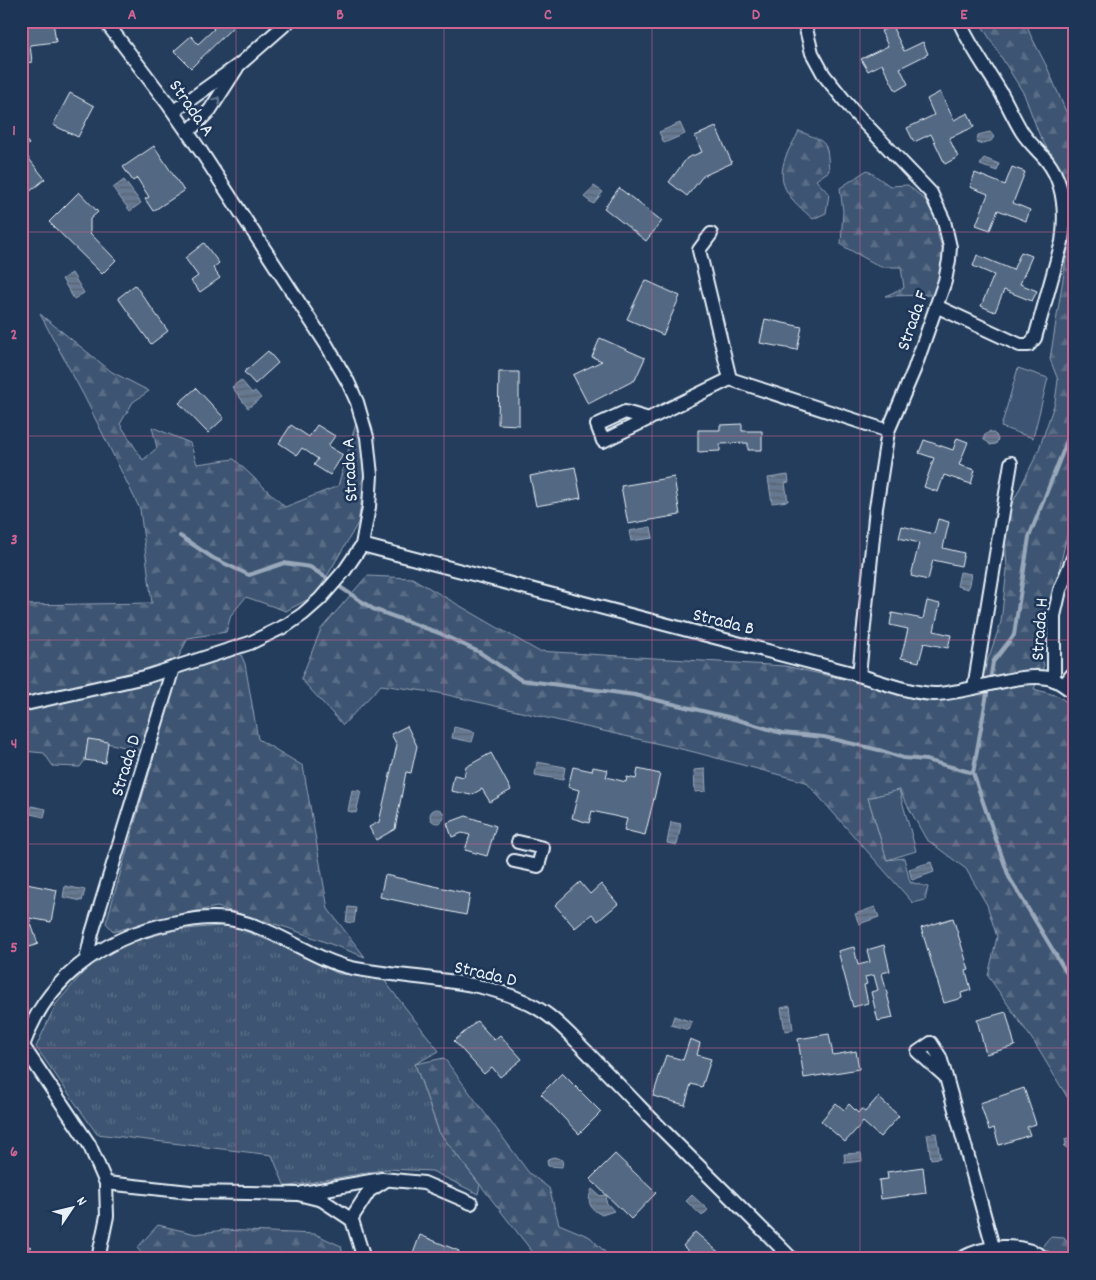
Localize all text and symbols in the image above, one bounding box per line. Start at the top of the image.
text: A [128,4,137,27]
text: B [336,4,344,27]
text: C [544,4,552,27]
text: D [752,4,761,27]
text: E [960,4,968,27]
street label: Strada A [161,75,220,143]
one-way arrow [211,96,220,106]
text: 1 [12,120,16,143]
street label: Strada F [891,287,937,355]
text: 2 [11,324,18,347]
street label: Strada A [336,437,367,502]
text: 3 [10,529,18,552]
street label: Strada H [1026,597,1057,662]
street label: Strada B [690,603,757,644]
street label: Strada D [105,732,150,800]
text: 4 [11,733,17,756]
text: 5 [10,937,18,960]
street label: Strada D [451,955,519,996]
text: 6 [10,1141,18,1164]
north arrow [48,1182,98,1232]
text: N [71,1193,91,1210]

